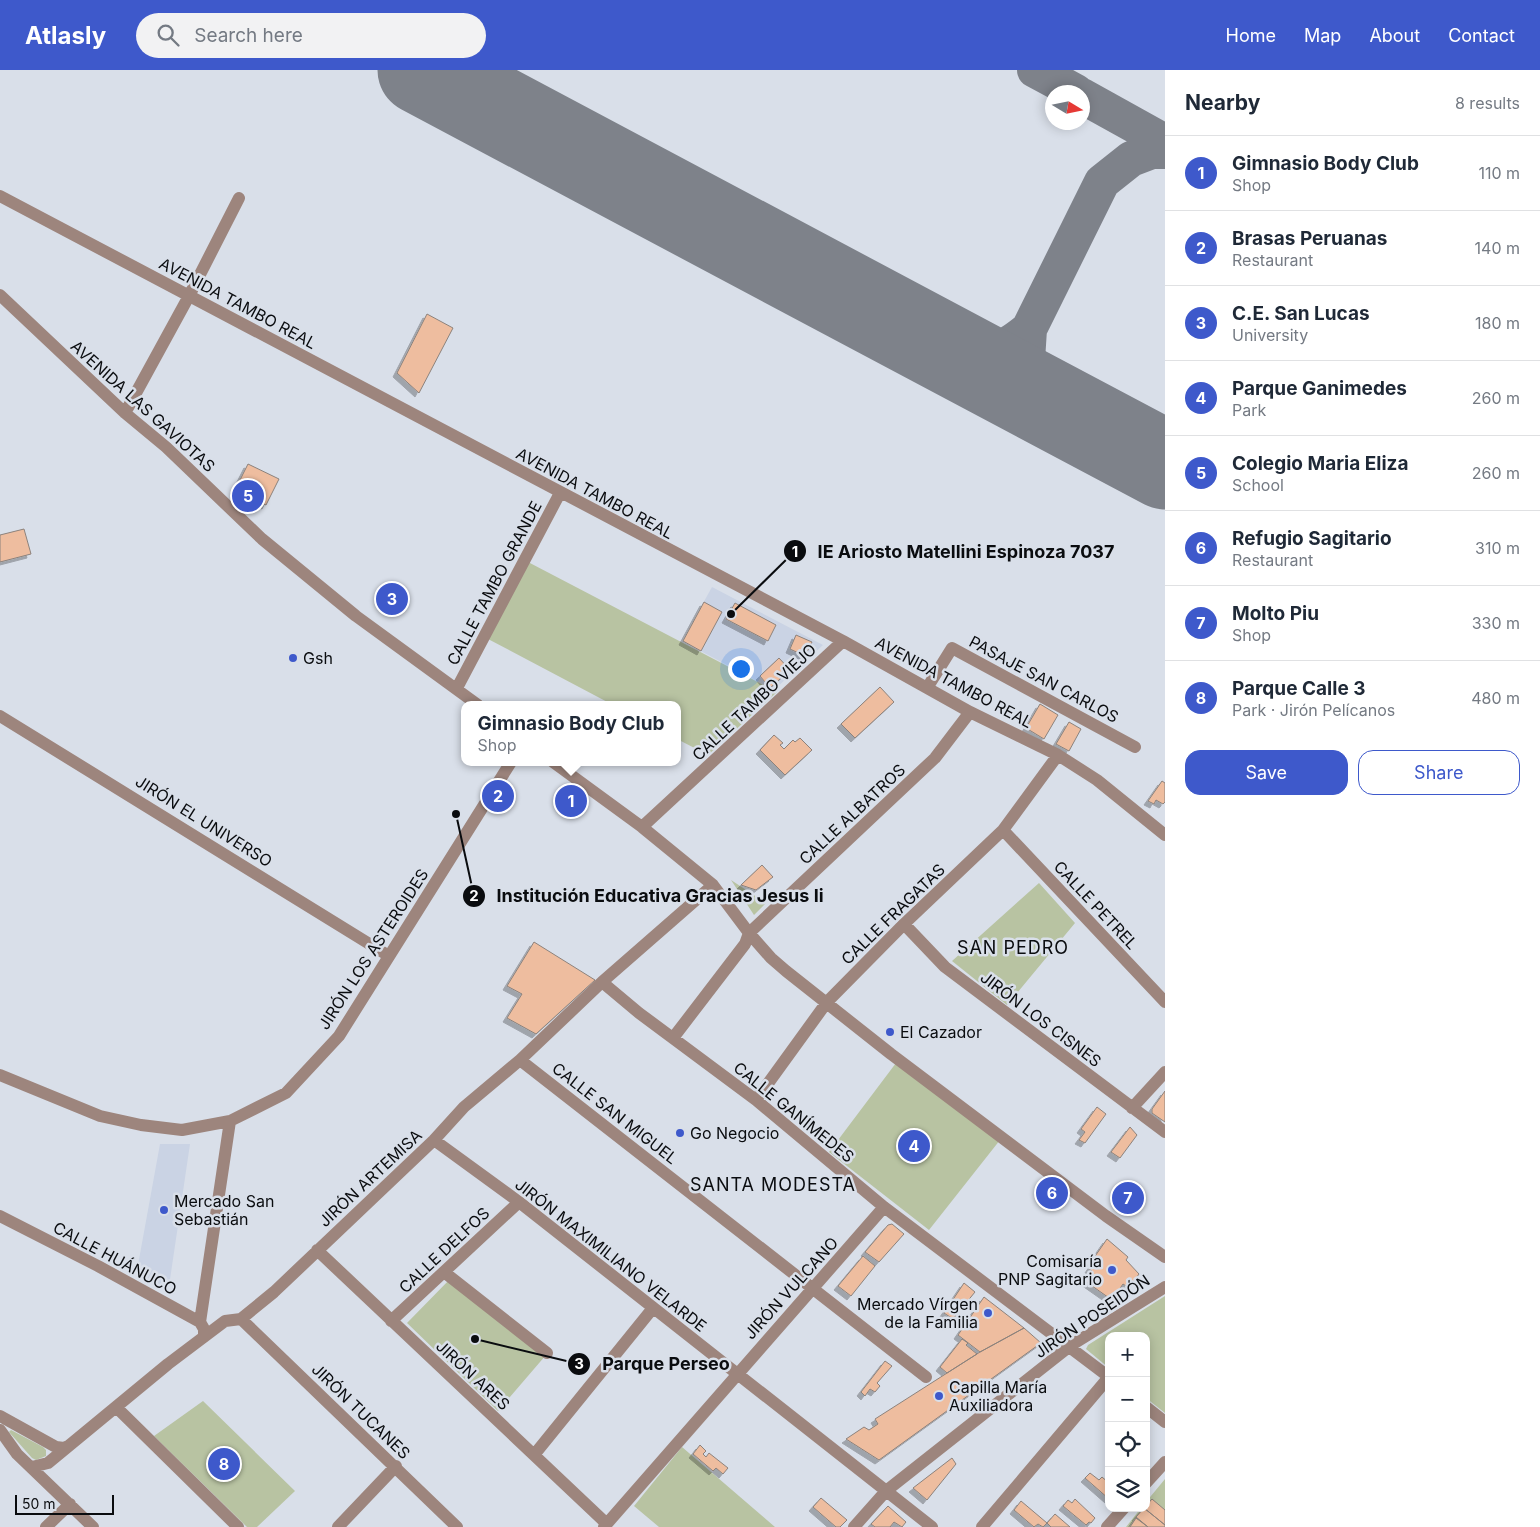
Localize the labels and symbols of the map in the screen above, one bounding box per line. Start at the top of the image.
north arrow [1045,85,1090,130]
street label: AVENIDA TAMBO REAL [156,253,320,353]
street label: AVENIDA LAS GAVIOTAS [67,336,219,476]
street label: AVENIDA TAMBO REAL [513,443,677,543]
pin: 5 [232,477,264,515]
street label: CALLE TAMBO GRANDE [442,498,546,668]
callout: IE Ariosto Matellini Espinoza 7037 [783,535,1125,568]
text: IE Ariosto Matellini Espinoza 7037 [818,541,1114,562]
text: 1 [792,542,798,561]
pin: 3 [376,580,408,618]
street label: PASAJE SAN CARLOS [966,631,1122,727]
street label: AVENIDA TAMBO REAL [872,632,1036,732]
street label: CALLE TAMBO VIEJO [688,639,820,765]
place label: Gsh [303,648,333,668]
marker: Gsh [287,652,299,664]
your location [728,656,754,682]
street label: CALLE ALBATROS [795,760,909,868]
street label: JIRÓN EL UNIVERSO [132,771,276,871]
pin: 2 [482,777,514,815]
pin: 1 [555,782,587,820]
street label: CALLE PETREL [1050,857,1142,953]
street label: CALLE FRAGATAS [837,859,949,969]
street label: JIRÓN LOS ASTEROIDES [314,865,432,1033]
callout: Institución Educativa Gracias Jesus Ii [462,879,834,912]
text: Institución Educativa Gracias Jesus Ii [496,885,824,906]
text: 2 [469,886,479,905]
district label: SAN PEDRO [957,937,1069,958]
street label: JIRÓN LOS CISNES [977,967,1105,1071]
place label: El Cazador [900,1022,982,1042]
marker: El Cazador [884,1026,896,1038]
street label: CALLE GANÍMEDES [730,1057,858,1167]
street label: CALLE SAN MIGUEL [548,1058,682,1168]
place label: Go Negocio [690,1123,779,1143]
street label: JIRÓN ARTEMISA [314,1125,426,1231]
marker: Go Negocio [674,1127,686,1139]
pin: 4 [898,1127,930,1165]
street label: JIRÓN MAXIMILIANO VELARDE [511,1174,711,1336]
district label: SANTA MODESTA [690,1174,856,1195]
pin: 6 [1036,1174,1068,1212]
pin: 7 [1112,1179,1144,1217]
place label: Mercado San Sebastián [174,1191,274,1229]
street label: CALLE DELFOS [394,1203,494,1297]
marker: Mercado San Sebastián [158,1204,170,1216]
street label: CALLE HUÁNUCO [50,1217,180,1299]
street label: JIRÓN VULCANO [740,1233,842,1343]
place label: Comisaría PNP Sagitario [998,1251,1102,1289]
marker: Comisaría PNP Sagitario [1106,1264,1118,1276]
street label: JIRÓN POSEIDÓN [1030,1270,1154,1362]
place label: Mercado Vírgen de la Familia [857,1294,978,1332]
marker: Mercado Vírgen de la Familia [982,1307,994,1319]
street label: JIRÓN ARES [432,1336,514,1414]
callout: Parque Perseo [567,1347,739,1380]
text: Parque Perseo [602,1353,730,1374]
text: 3 [574,1354,584,1373]
street label: JIRÓN TUCANES [308,1359,414,1463]
place label: Capilla María Auxiliadora [949,1377,1047,1415]
marker: Capilla María Auxiliadora [933,1390,945,1402]
pin: 8 [208,1445,240,1483]
scale bar [15,1492,114,1515]

